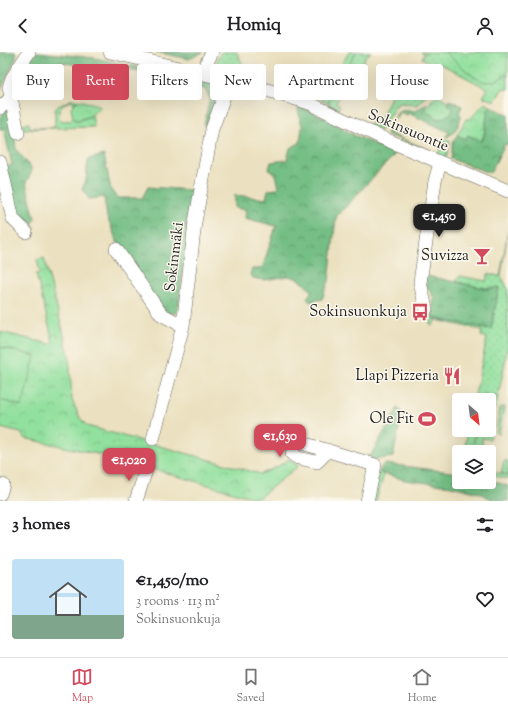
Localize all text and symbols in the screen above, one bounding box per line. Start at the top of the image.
text: Homiq [227,13,281,39]
icon: back [12,15,34,37]
icon: person [474,15,496,37]
chip: Buy [12,64,64,100]
chip: Rent [72,64,129,100]
chip: Filters [137,64,202,100]
chip: New [210,64,266,100]
chip: Apartment [274,64,368,100]
chip: House [376,64,443,100]
street label: Sokinsuontie [364,105,452,157]
pin: €1,450 [406,204,472,238]
text: €1,450 [422,208,456,226]
street label: Sokinmäki [160,221,190,293]
place label: Suvizza [421,246,469,267]
bar icon: Suvizza [472,246,492,266]
place label: Sokinsuonkuja [309,302,407,323]
bus stop icon: Sokinsuonkuja [410,302,430,322]
place label: Llapi Pizzeria [356,366,439,387]
restaurant icon: Llapi Pizzeria [442,366,462,386]
north arrow [452,393,496,437]
map controls [452,393,496,489]
place label: Ole Fit [370,409,414,430]
sports icon: Ole Fit [417,409,437,429]
pin: €1,630 [247,424,313,458]
text: €1,630 [263,428,297,446]
button: layers [452,445,496,489]
pin: €1,020 [96,448,162,482]
text: €1,020 [112,452,146,470]
text: 3 homes [12,513,70,537]
icon: filters [474,514,496,536]
text: €1,450/mo [136,569,209,593]
icon: home [44,575,92,623]
icon: heart [474,588,496,610]
text: 3 rooms · 113 m² [136,593,220,611]
text: Sokinsuonkuja [136,611,221,629]
tab: Map [71,666,93,706]
tab: Saved [236,666,265,706]
tab: Home [408,666,437,706]

